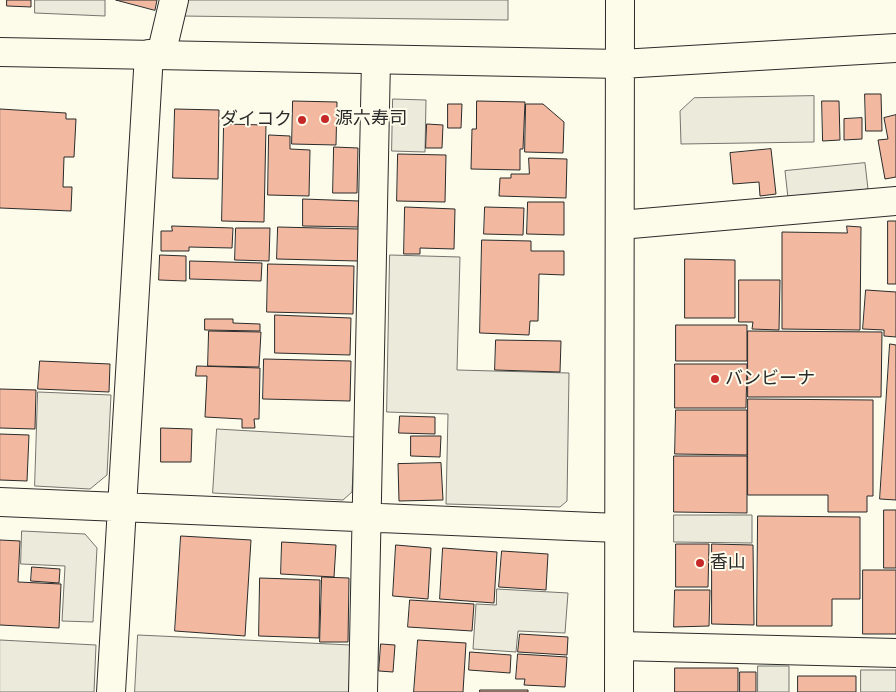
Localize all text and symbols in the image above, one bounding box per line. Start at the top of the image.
place label: 源六寿司 [335,108,407,130]
place label: ダイコク [220,109,292,131]
marker: 源六寿司 [319,113,331,125]
marker: ダイコク [296,114,308,126]
place label: バンビーナ [725,368,815,390]
marker: バンビーナ [709,373,721,385]
place label: 香山 [710,552,746,574]
marker: 香山 [694,557,706,569]

